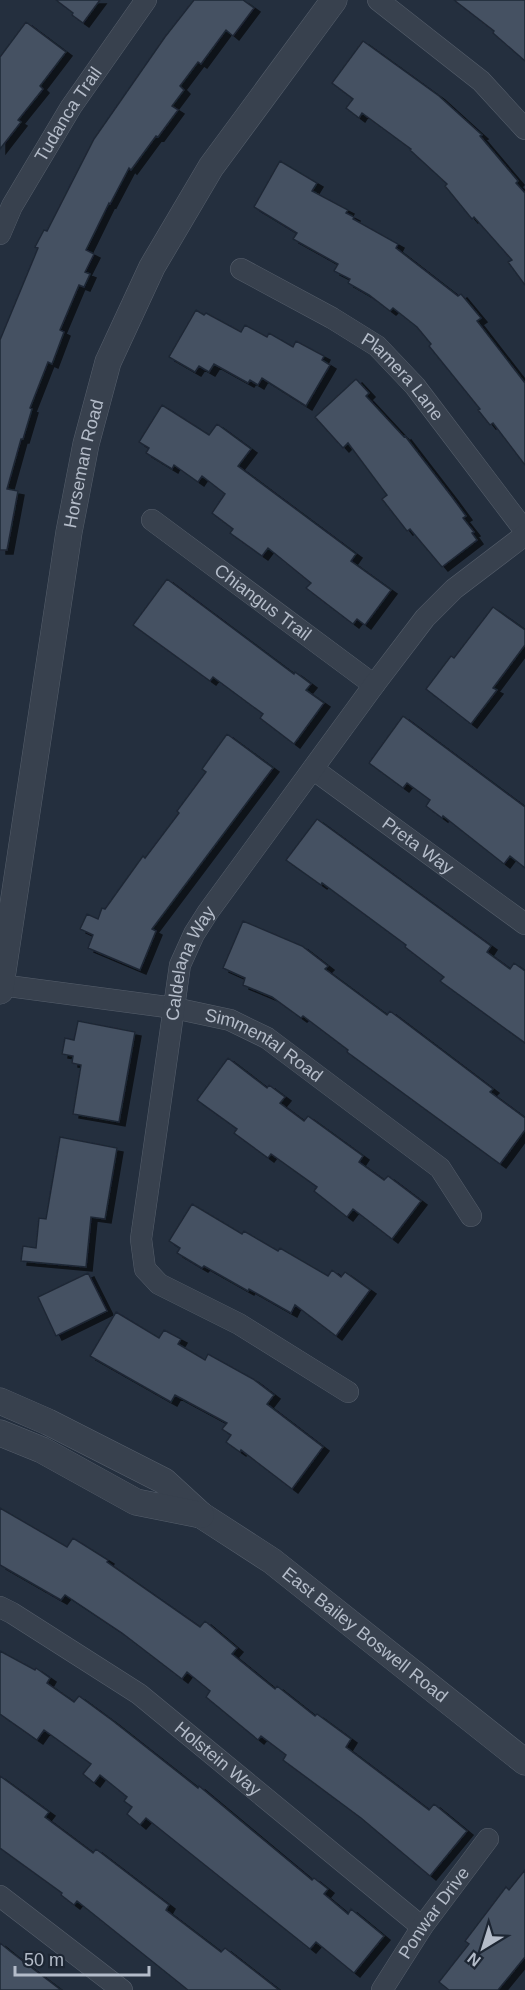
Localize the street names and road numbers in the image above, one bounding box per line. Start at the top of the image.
street label: Tudanca Trail [31,63,106,165]
street label: Plamera Lane [358,329,447,424]
street label: Horseman Road [60,397,108,530]
street label: Chiangus Trail [211,560,315,645]
street label: Preta Way [378,813,458,878]
street label: Caldelana Way [162,902,219,1022]
street label: Simmental Road [203,1005,326,1086]
street label: East Bailey Boswell Road [278,1563,451,1706]
street label: Holstein Way [171,1718,265,1800]
street label: Ponwar Drive [394,1863,473,1962]

